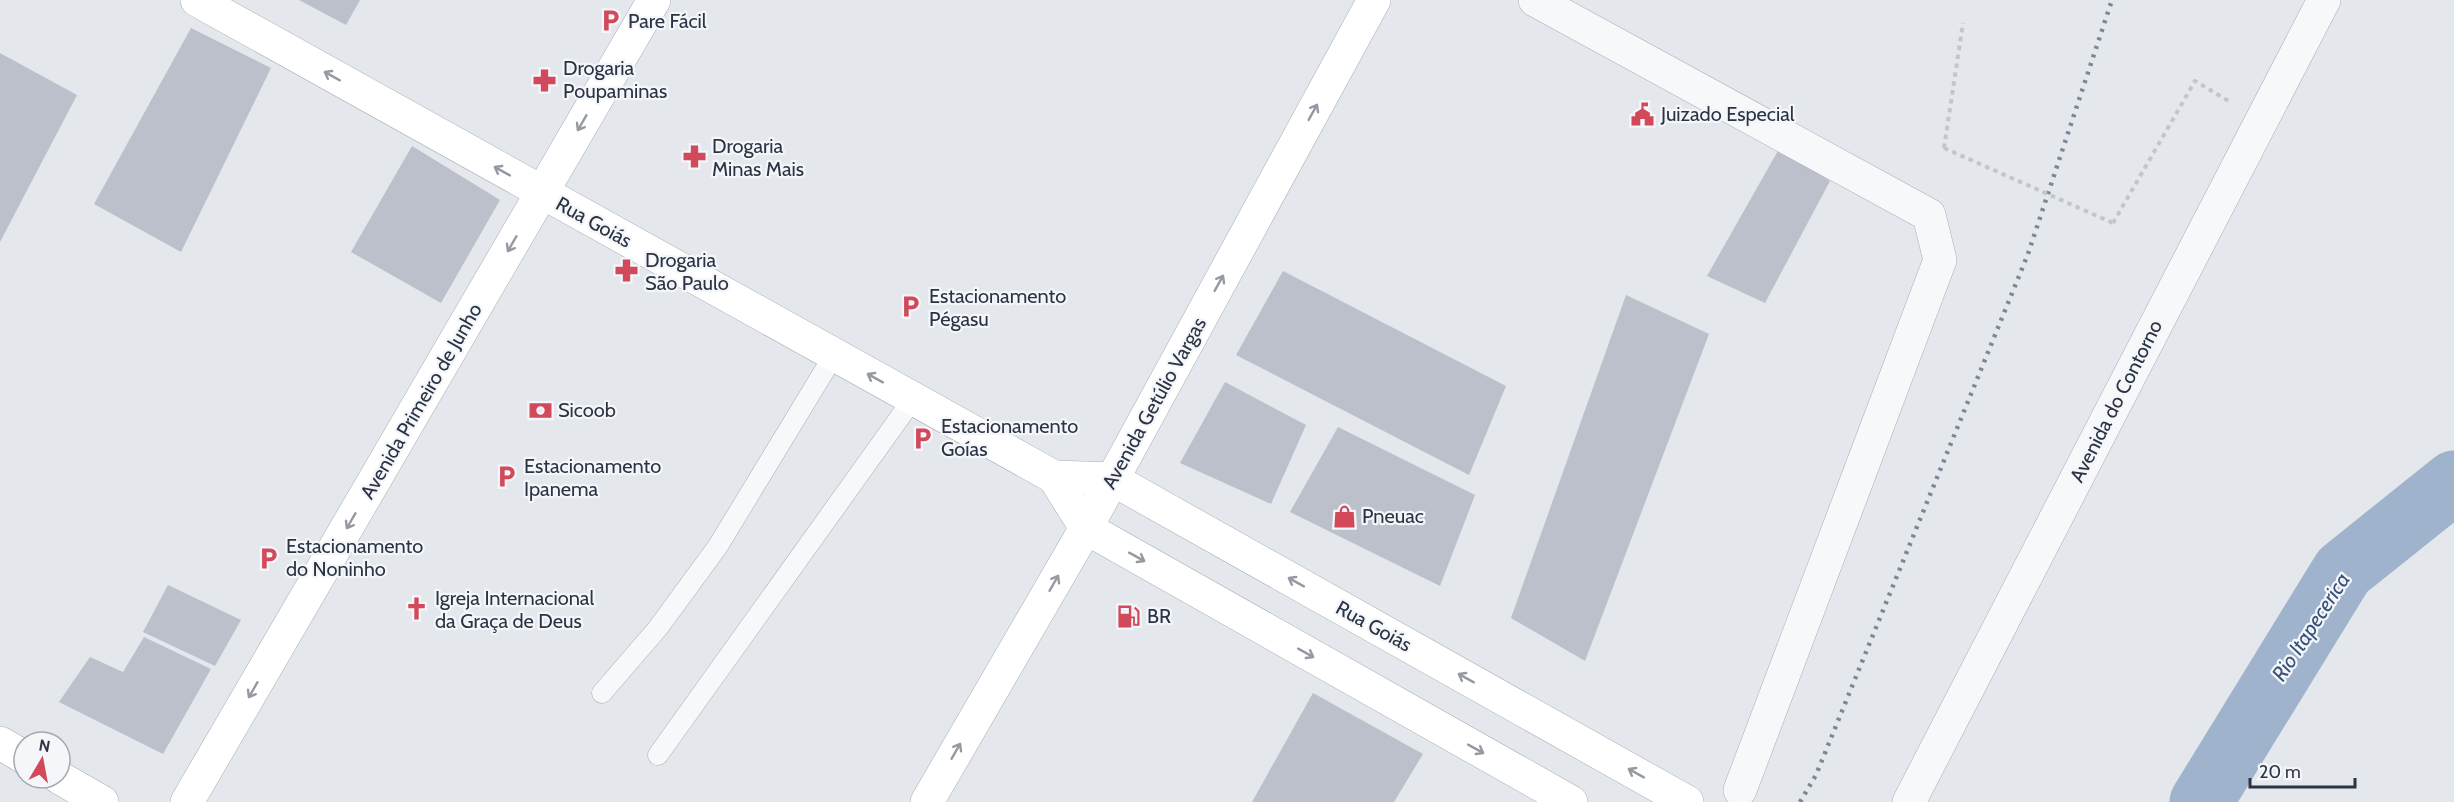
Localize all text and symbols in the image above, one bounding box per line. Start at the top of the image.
parking icon: Pare Fácil [597,8,623,34]
place label: Pare Fácil [628,9,707,33]
place label: Drogaria Poupaminas [563,56,667,103]
pharmacy icon: Drogaria Poupaminas [532,67,558,93]
one-way arrow [324,70,341,82]
public building icon: Juizado Especial [1630,101,1656,127]
place label: Juizado Especial [1660,102,1795,126]
one-way arrow [1307,104,1319,121]
one-way arrow [576,114,588,131]
place label: Drogaria Minas Mais [712,134,804,181]
pharmacy icon: Drogaria Minas Mais [681,144,707,170]
one-way arrow [494,165,511,177]
street label: Rua Goiás [552,191,636,253]
one-way arrow [506,235,518,252]
place label: Drogaria São Paulo [645,248,729,295]
pharmacy icon: Drogaria São Paulo [614,258,640,284]
one-way arrow [1213,275,1225,292]
place label: Estacionamento Pégasu [929,284,1066,331]
parking icon: Estacionamento Pégasu [898,294,924,320]
street label: Avenida Primeiro de Junho [355,299,487,503]
street label: Avenida Getúlio Vargas [1097,313,1211,493]
street label: Avenida do Contorno [2065,316,2167,486]
one-way arrow [866,371,883,383]
bank icon: Sicoob [527,397,553,423]
place label: Sicoob [558,398,616,422]
place label: Estacionamento Goías [941,414,1078,461]
parking icon: Estacionamento Goías [910,425,936,451]
place label: Estacionamento Ipanema [524,454,661,501]
parking icon: Estacionamento Ipanema [493,464,519,490]
shop icon: Pneuac [1331,503,1357,529]
place label: Pneuac [1362,504,1424,528]
one-way arrow [345,512,357,529]
place label: Estacionamento do Noninho [286,534,423,581]
parking icon: Estacionamento do Noninho [255,545,281,571]
one-way arrow [1127,552,1145,563]
water label: Rio Itapecerica [2266,568,2355,686]
one-way arrow [1048,575,1060,592]
one-way arrow [1288,576,1305,588]
place label: Igreja Internacional da Graça de Deus [435,586,594,633]
street label: Rua Goiás [1332,595,1416,657]
church icon: Igreja Internacional da Graça de Deus [404,596,430,622]
fuel station icon: BR [1116,603,1142,629]
place label: BR [1147,604,1171,628]
one-way arrow [1297,648,1315,659]
one-way arrow [1458,672,1475,684]
one-way arrow [247,681,259,698]
north arrow [12,730,72,790]
text: N [37,735,52,756]
one-way arrow [950,743,962,760]
one-way arrow [1467,743,1484,755]
scale bar [2250,751,2355,789]
text: 20 m [2259,761,2301,783]
one-way arrow [1628,767,1645,779]

